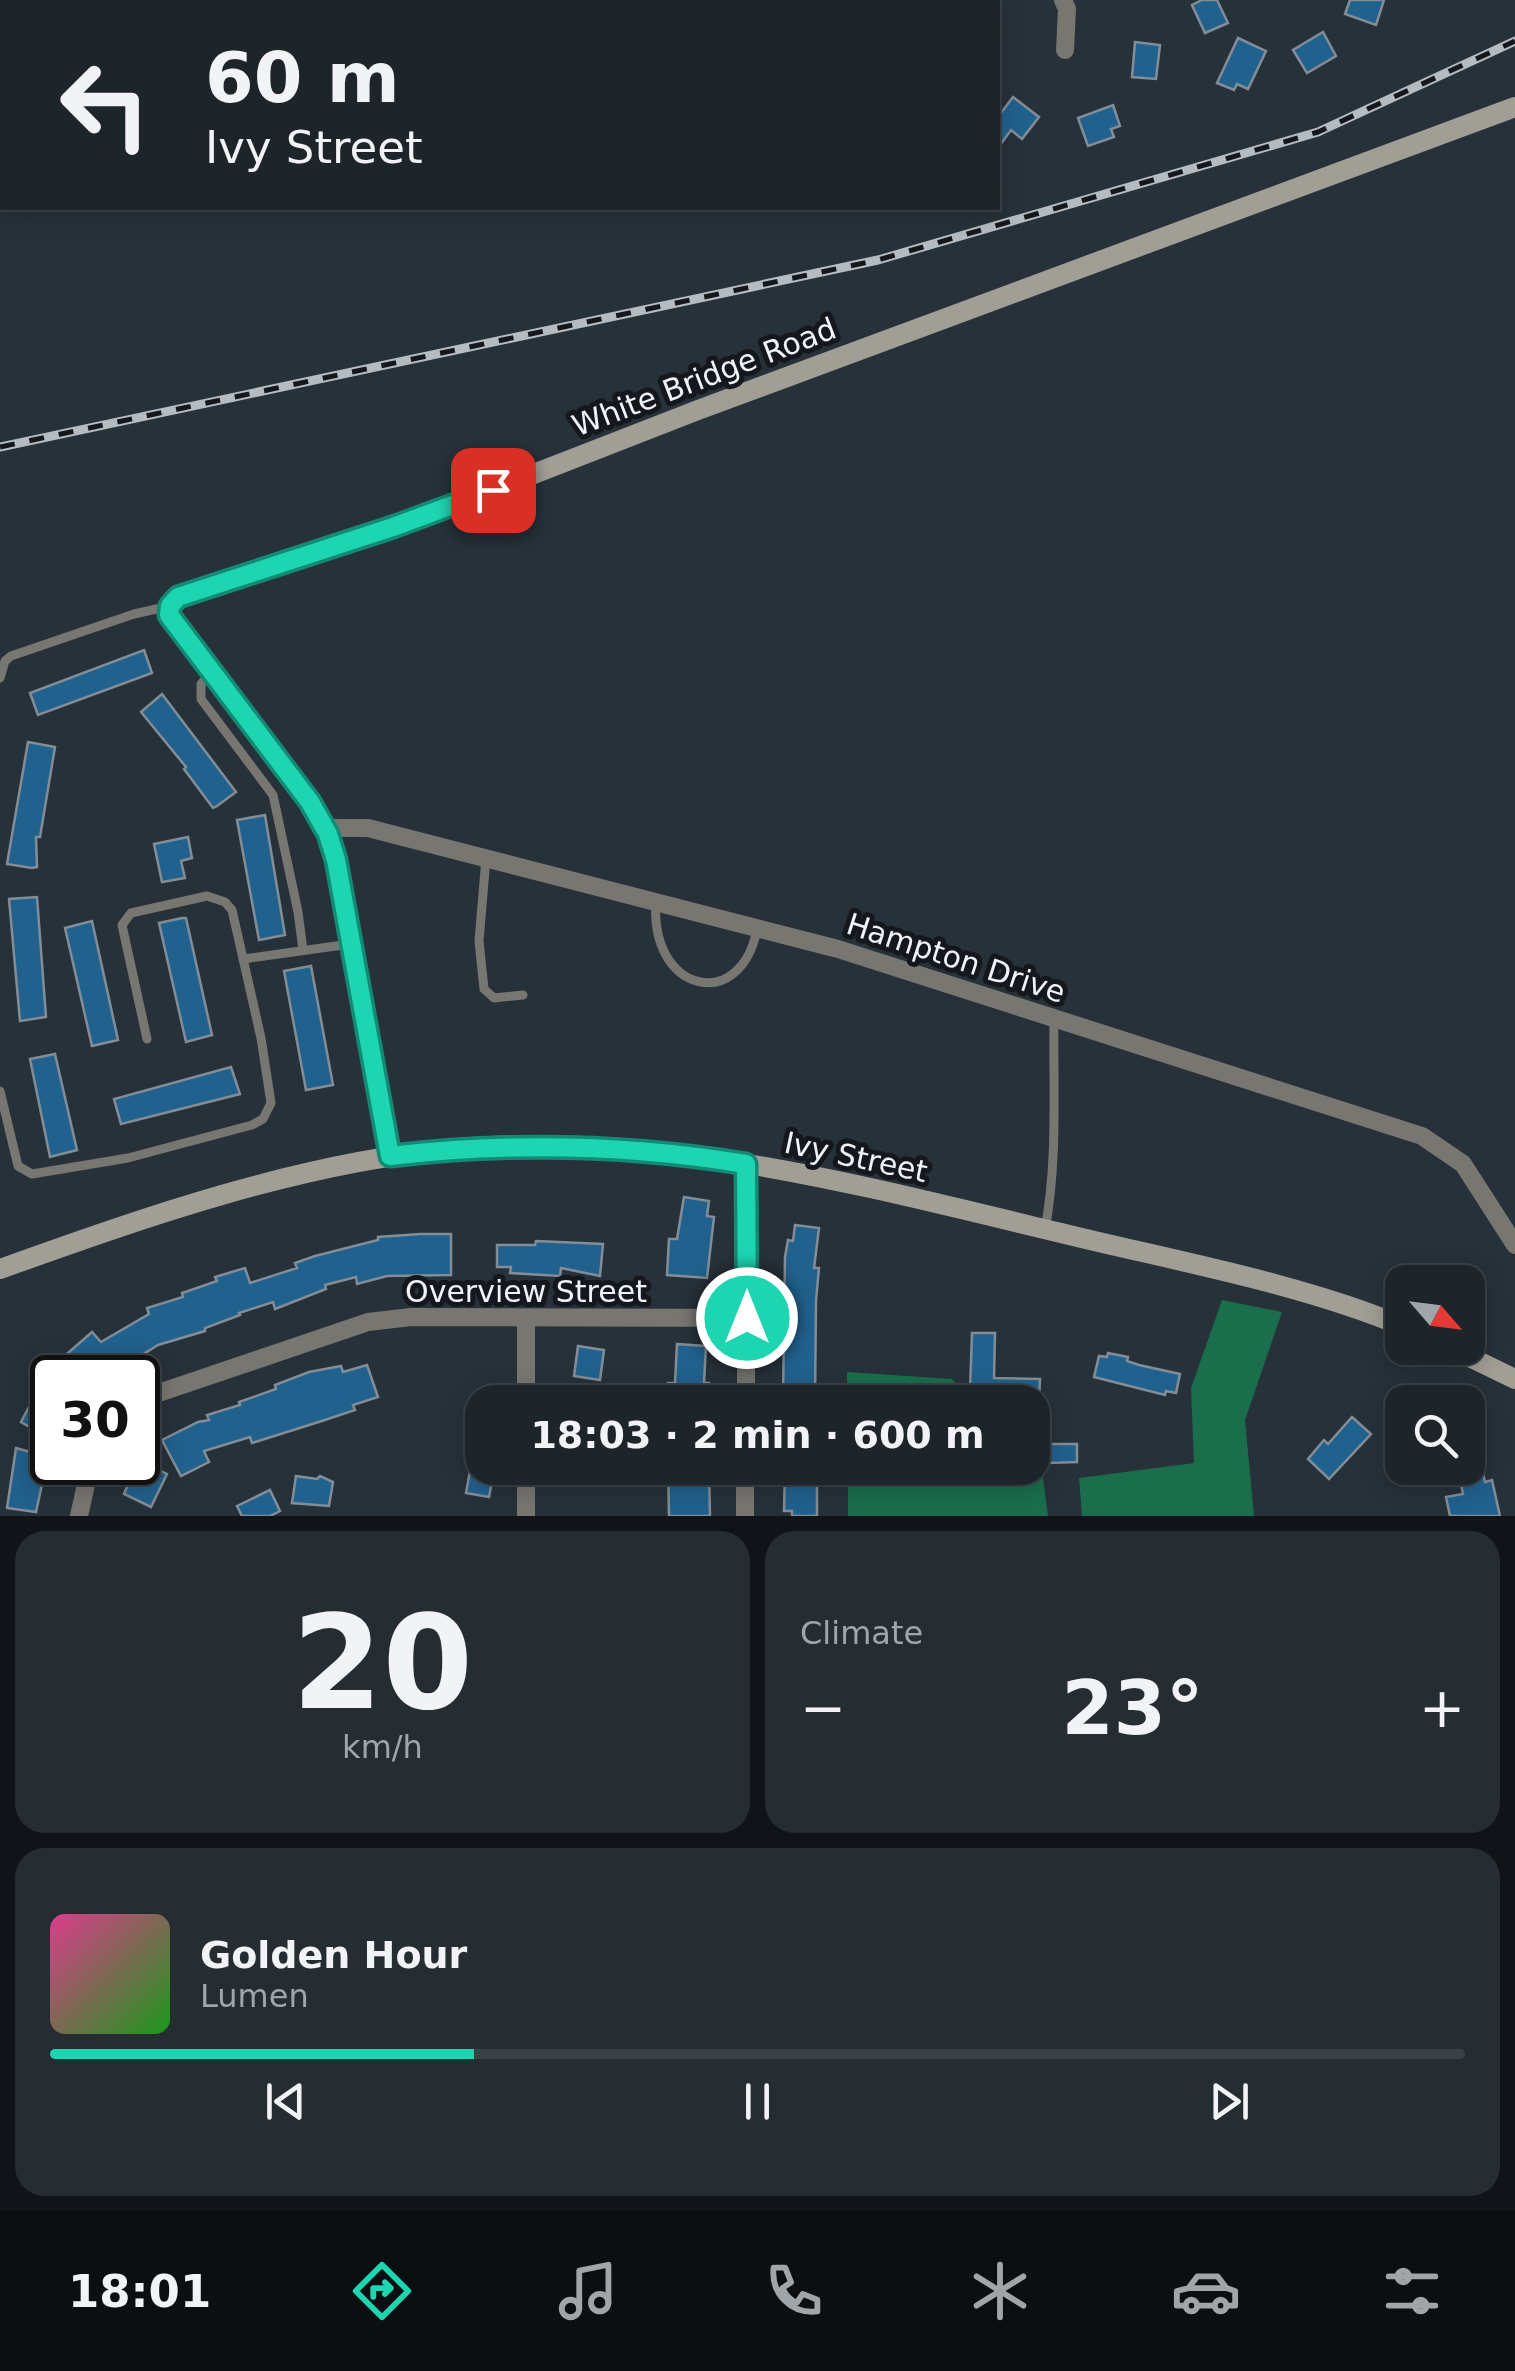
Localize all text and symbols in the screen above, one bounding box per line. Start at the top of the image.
text: 60 m [205,37,400,119]
icon: left [40,40,170,170]
text: Ivy Street [205,121,423,174]
street label: White Bridge Road [567,311,841,443]
pin [451,448,536,533]
icon: arrive [466,463,521,518]
street label: Hampton Drive [842,906,1070,1010]
street label: Ivy Street [781,1125,931,1189]
north arrow [1385,1265,1485,1365]
map controls [1385,1265,1485,1485]
position arrow [695,1266,799,1370]
street label: Overview Street [405,1274,647,1309]
speed limit sign: 30 [30,1355,160,1485]
button: search [1385,1385,1485,1485]
text: 18:03 · 2 min · 600 m [530,1413,985,1457]
text: 20 [292,1587,473,1739]
text: Climate [800,1614,923,1652]
text: 23° [1062,1664,1203,1752]
text: − [800,1676,846,1740]
text: + [1419,1676,1465,1740]
text: km/h [342,1728,423,1766]
text: Golden Hour [200,1933,467,1977]
text: Lumen [200,1977,309,2015]
icon: previous [258,2074,313,2129]
icon: pause [730,2074,785,2129]
icon: next [1202,2074,1257,2129]
icon: directions [347,2256,417,2326]
icon: music [553,2256,623,2326]
icon: phone [759,2256,829,2326]
icon: climate [965,2256,1035,2326]
icon: car [1171,2256,1241,2326]
icon: filters [1377,2256,1447,2326]
text: 18:01 [68,2265,211,2318]

